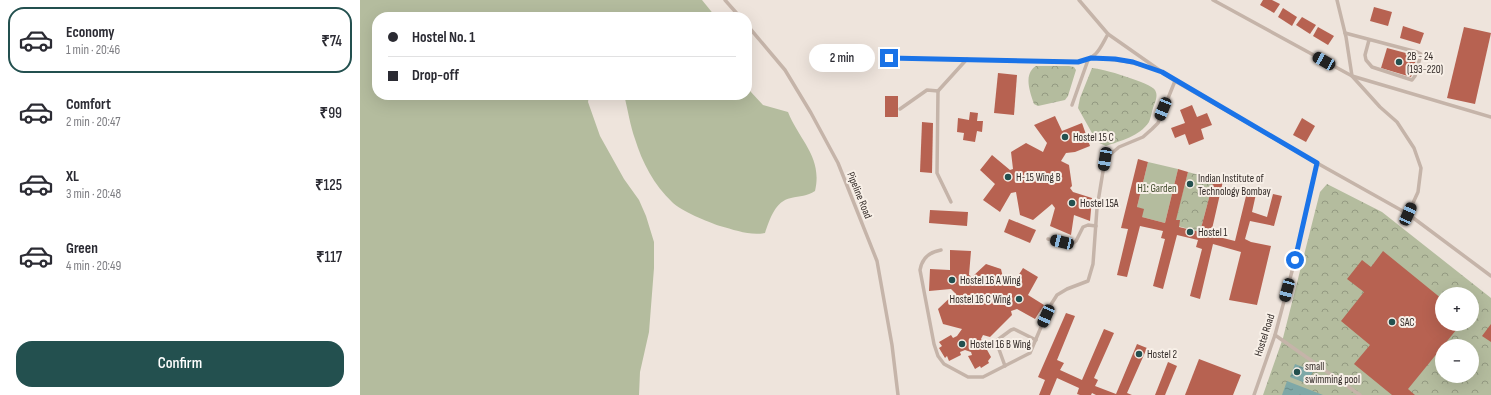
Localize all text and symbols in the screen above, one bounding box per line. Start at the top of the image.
icon: car [18,22,54,58]
text: Economy [66,23,115,42]
text: Hostel No. 1 [412,28,475,47]
text: ₹74 [321,32,342,51]
text: 1 min · 20:46 [66,42,120,58]
callout: 2 min [809,44,875,72]
route end [880,49,898,67]
text: 2 min [830,50,854,66]
car [1311,50,1337,72]
place label: 2B - 24 (193-220) [1407,50,1443,76]
marker: 2B - 24 (193-220) [1394,57,1404,67]
text: Drop-off [412,66,459,85]
icon: car [18,94,54,130]
text: Comfort [66,95,111,114]
car [1153,96,1173,122]
text: ₹99 [320,104,342,123]
text: 2 min · 20:47 [66,114,120,130]
place label: Hostel 15 C [1073,131,1114,144]
marker: Hostel 15 C [1060,132,1070,142]
car [1097,146,1113,172]
icon: car [18,166,54,202]
text: XL [66,167,79,186]
street label: Pipeline Road [844,170,875,221]
place label: H-15 Wing B [1016,171,1061,184]
marker: H-15 Wing B [1003,172,1013,182]
place label: Indian Institute of Technology Bombay [1198,172,1272,198]
text: ₹125 [315,176,342,195]
marker: Indian Institute of Technology Bombay [1185,179,1195,189]
park label: H1: Garden [1137,182,1177,195]
text: 3 min · 20:48 [66,186,121,202]
place label: Hostel 15A [1080,197,1119,210]
marker: Hostel 15A [1067,198,1077,208]
car [1398,201,1418,227]
place label: Hostel 1 [1198,226,1228,239]
marker: Hostel 1 [1185,227,1195,237]
car [1049,233,1075,251]
icon: car [18,238,54,274]
text: Green [66,239,98,258]
text: ₹117 [316,248,342,267]
route start [1286,251,1304,269]
text: 4 min · 20:49 [66,258,121,274]
place label: Hostel 16 A Wing [960,274,1021,287]
marker: Hostel 16 A Wing [947,275,957,285]
car [1278,277,1296,303]
map controls [1435,287,1479,383]
button: + [1435,287,1479,331]
place label: Hostel 16 C Wing [950,293,1012,306]
marker: Hostel 16 C Wing [1014,294,1024,304]
car [1036,303,1056,329]
street label: Hostel Road [1252,312,1278,358]
place label: SAC [1400,316,1415,329]
marker: SAC [1387,317,1397,327]
place label: Hostel 16 B Wing [970,338,1032,351]
marker: Hostel 16 B Wing [957,339,967,349]
button: − [1435,339,1479,383]
button: Confirm [16,341,344,387]
place label: Hostel 2 [1147,348,1178,361]
marker: Hostel 2 [1134,349,1144,359]
place label: small swimming pool [1305,360,1360,386]
marker: small swimming pool [1292,367,1302,377]

